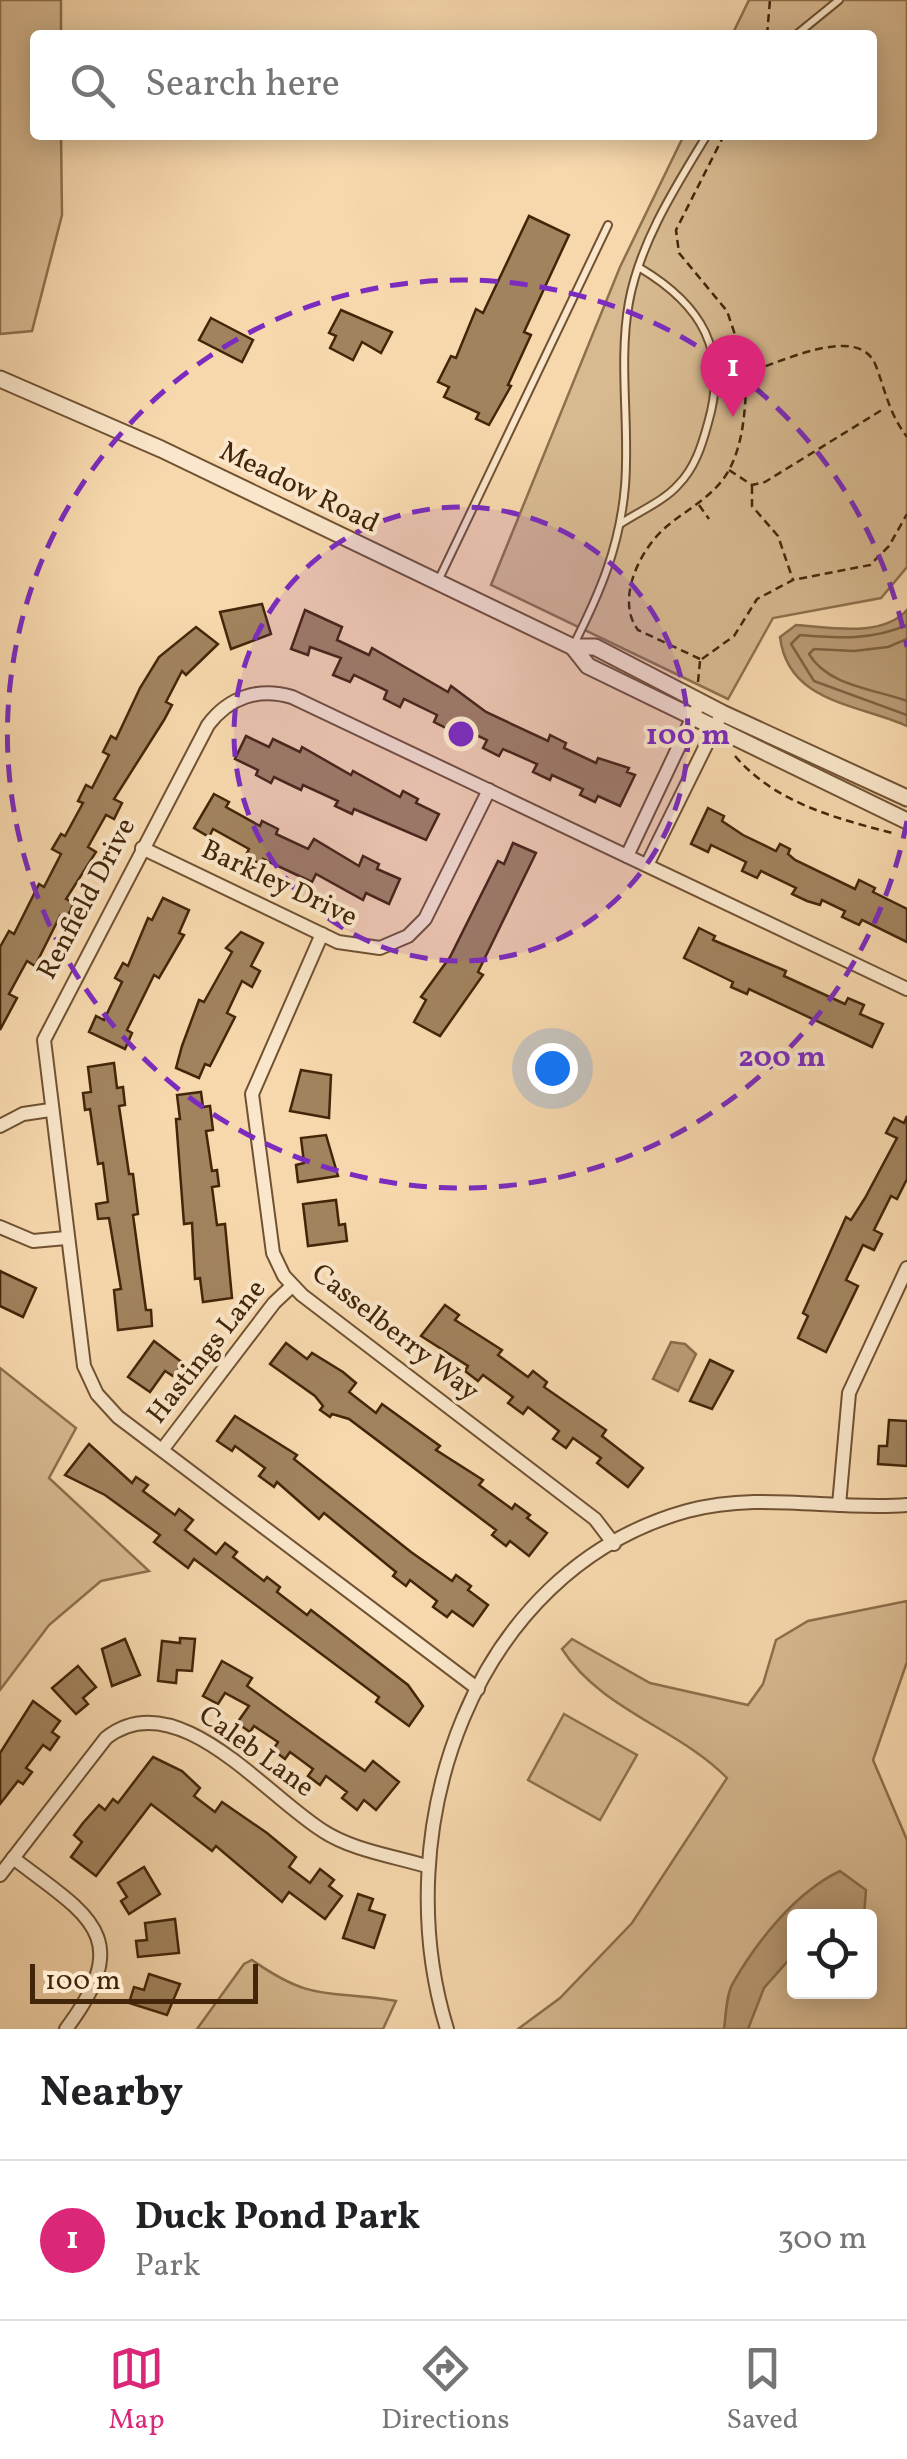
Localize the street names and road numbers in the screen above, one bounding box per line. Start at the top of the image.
street label: Meadow Road [213,433,385,543]
street label: Renfield Drive [28,811,146,987]
street label: Barkley Drive [195,831,363,937]
street label: Casselberry Way [303,1255,487,1411]
street label: Hastings Lane [138,1272,276,1432]
street label: Caleb Lane [190,1697,322,1807]

